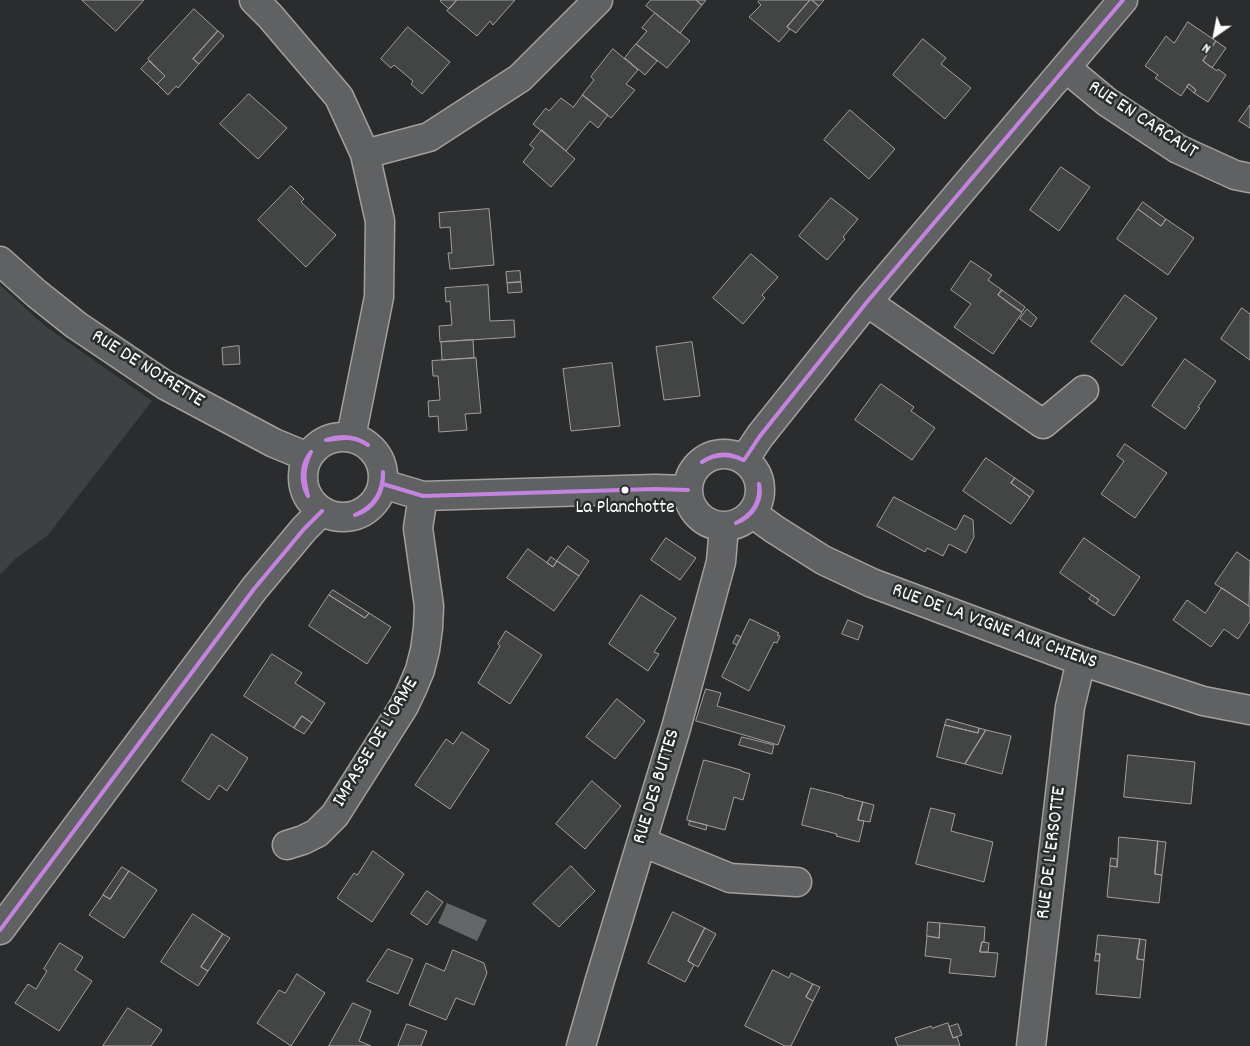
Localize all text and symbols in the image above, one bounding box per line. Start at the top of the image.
north arrow [1190,10,1240,60]
text: N [1198,37,1215,58]
street label: RUE EN CARCAUT [1083,77,1201,165]
street label: RUE DE NOIRETTE [86,326,208,414]
marker: La Planchotte [620,485,630,495]
place label: La Planchotte [575,498,675,520]
street label: RUE DE LA VIGNE AUX CHIENS [888,580,1100,676]
street label: IMPASSE DE L'ORME [329,674,425,812]
street label: RUE DES BUTTES [629,727,687,847]
street label: RUE DE L'ERSOTTE [1033,785,1073,921]

